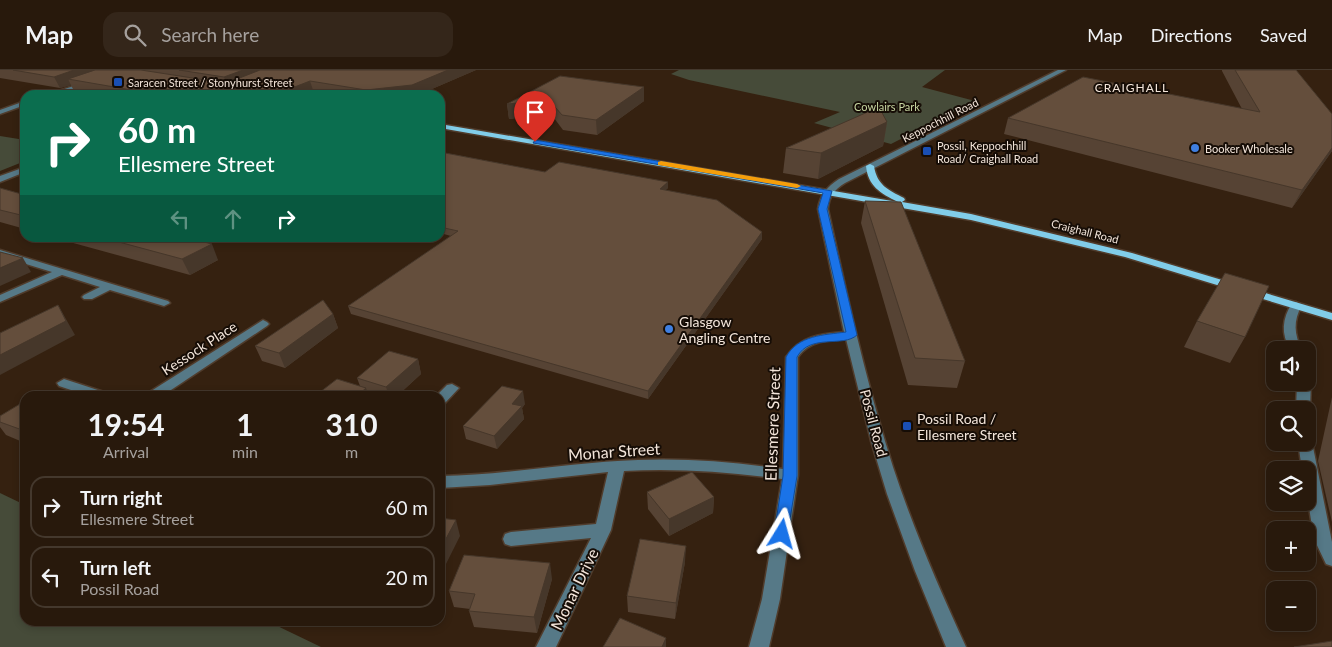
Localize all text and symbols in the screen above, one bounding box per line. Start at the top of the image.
search box [103,12,453,57]
text: Map [25,20,73,49]
icon: search [121,21,149,49]
text: Search here [161,23,259,46]
text: Map [1087,24,1123,46]
text: Directions [1151,24,1232,46]
text: Saved [1260,24,1307,46]
marker: Saracen Street / Stonyhurst Street [112,76,124,88]
place label: Saracen Street / Stonyhurst Street [128,76,293,89]
district label: CRAIGHALL [1095,80,1169,95]
pin [514,91,556,142]
street label: Keppochhill Road [900,95,980,145]
icon: arrive [521,98,549,126]
park label: Cowlairs Park [854,100,920,113]
text: 60 m [118,108,196,150]
icon: right [35,110,100,175]
place label: Possil, Keppochhill Road/ Craighall Road [937,139,1038,165]
marker: Booker Wholesale [1189,142,1201,154]
place label: Booker Wholesale [1205,142,1293,155]
marker: Possil, Keppochhill Road/ Craighall Road [921,145,933,157]
text: Ellesmere Street [118,150,275,177]
icon: left [166,205,194,233]
icon: ahead [219,205,247,233]
icon: right [272,205,300,233]
street label: Craighall Road [1050,216,1120,246]
place label: Glasgow Angling Centre [679,313,770,346]
street label: Kessock Place [158,317,240,379]
marker: Glasgow Angling Centre [663,323,675,335]
map controls [1266,341,1316,631]
button: sound [1266,341,1316,391]
street label: Ellesmere Street [761,367,783,481]
street label: Possil Road [857,387,891,459]
button: search [1266,401,1316,451]
text: 19:54 [87,406,165,442]
text: 1 [236,406,254,442]
text: 310 [325,406,378,442]
place label: Possil Road / Ellesmere Street [917,410,1017,443]
marker: Possil Road / Ellesmere Street [901,420,913,432]
street label: Monar Street [567,438,661,464]
text: Arrival [103,442,149,461]
text: min [232,442,258,461]
text: m [345,442,358,461]
button: layers [1266,461,1316,511]
text: Turn right [80,486,162,509]
icon: right [37,493,65,521]
text: 60 m [385,496,428,519]
position arrow [755,507,807,559]
text: Ellesmere Street [80,509,194,528]
button: + [1266,521,1316,571]
street label: Monar Drive [546,545,602,633]
text: Turn left [80,556,151,579]
icon: left [37,563,65,591]
text: 20 m [385,566,428,589]
text: Possil Road [80,579,159,598]
button: − [1266,581,1316,631]

